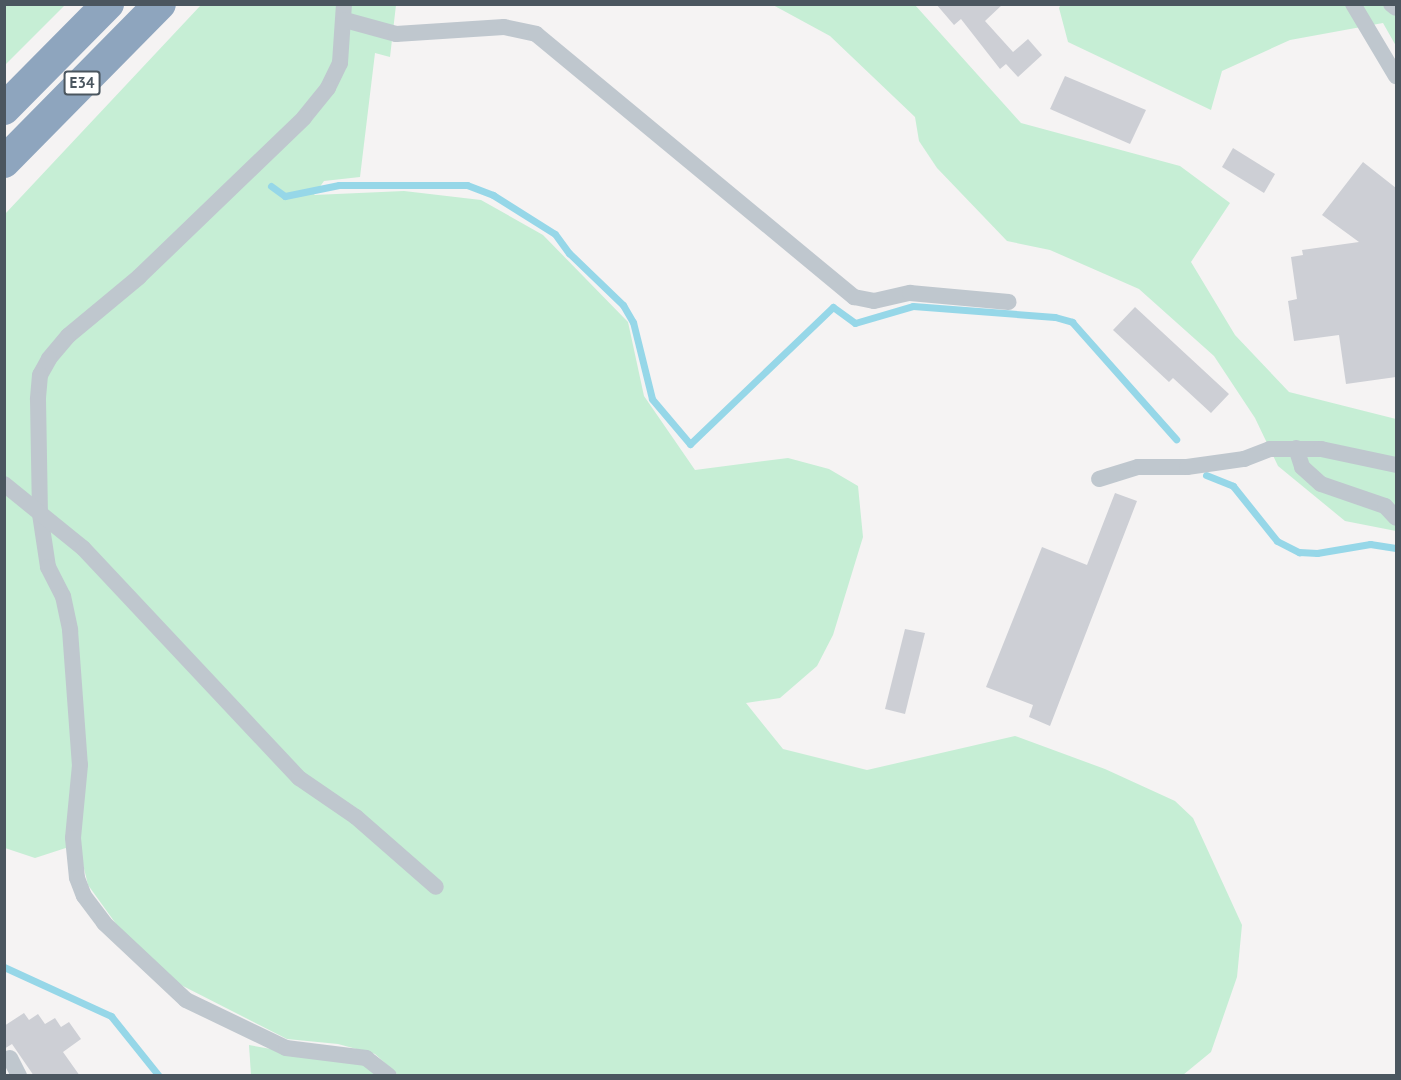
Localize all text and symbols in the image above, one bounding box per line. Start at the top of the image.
road number: E34 [62,71,101,95]

